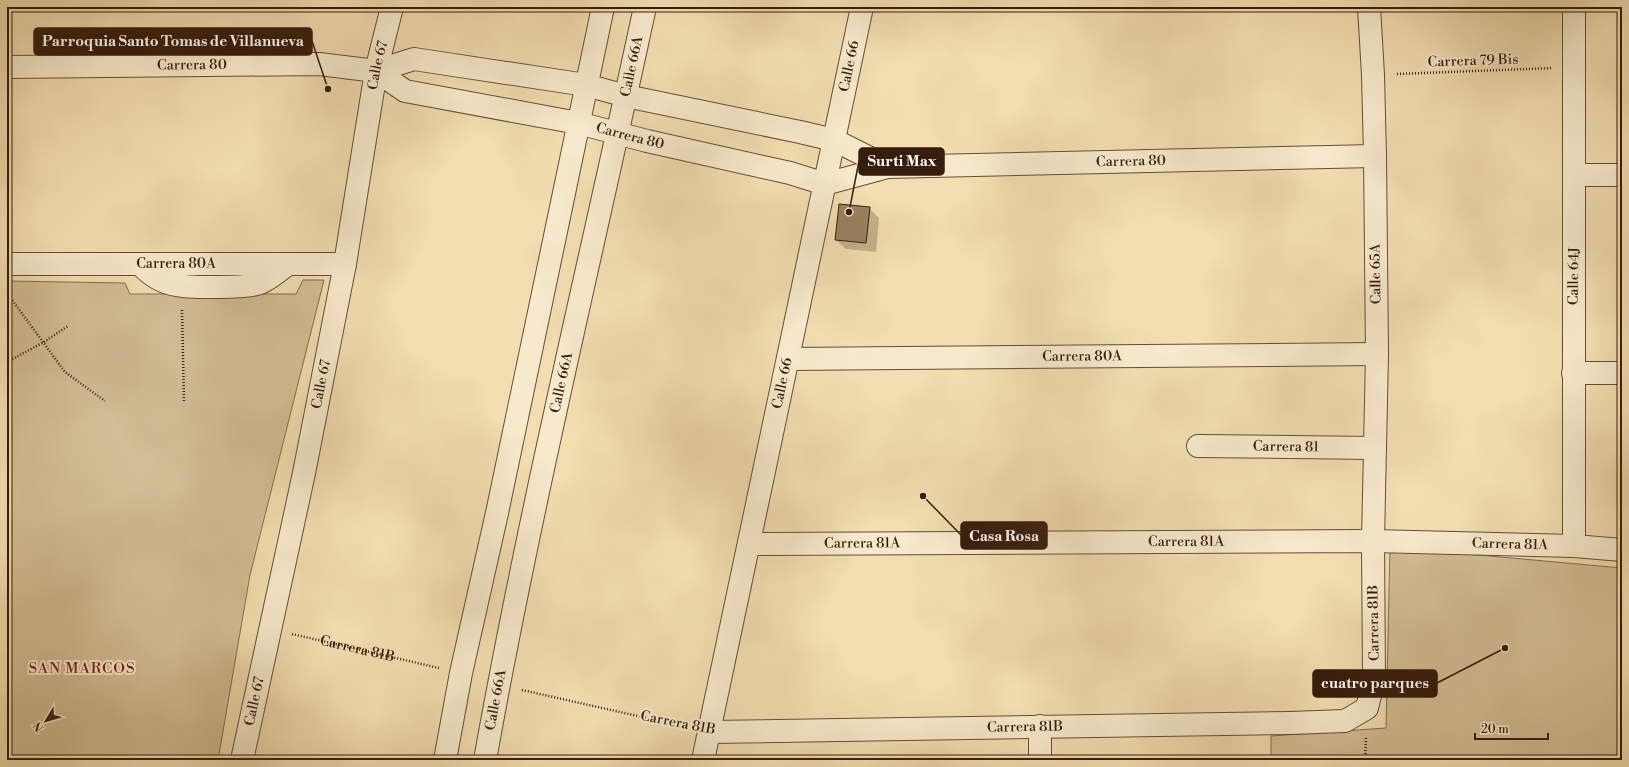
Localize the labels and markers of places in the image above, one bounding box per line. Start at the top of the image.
callout: Parroquia Santo Tomas de Villanueva [34,28,312,55]
callout: Surti Max [859,148,944,175]
callout: Casa Rosa [961,522,1047,549]
callout: cuatro parques [1313,670,1437,697]

